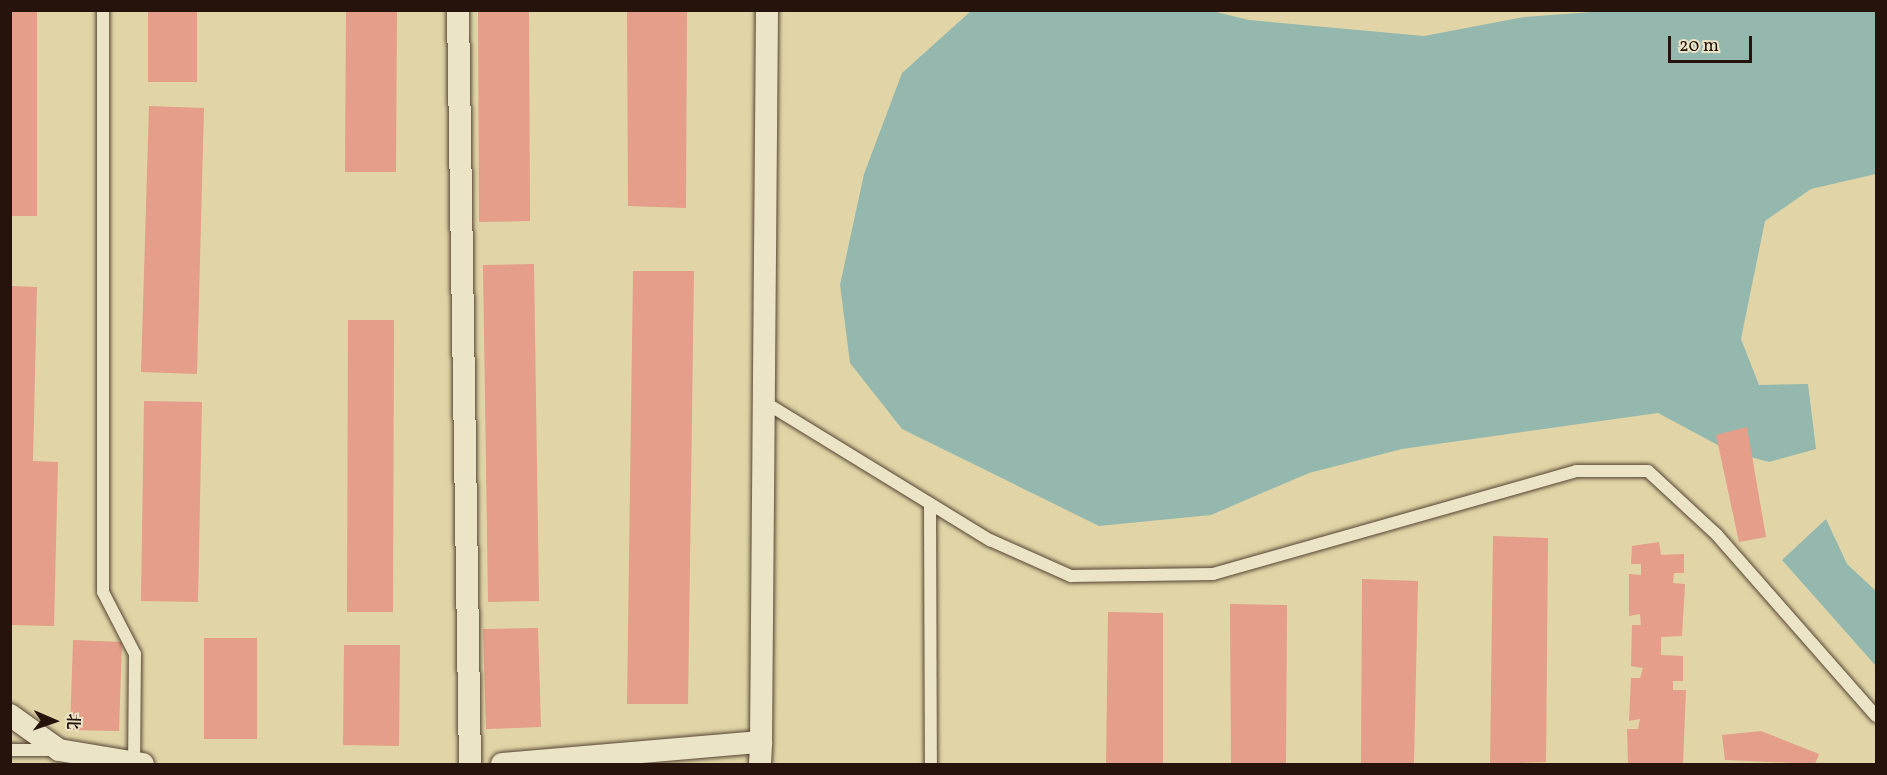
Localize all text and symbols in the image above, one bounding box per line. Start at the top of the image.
scale bar [1671,24,1755,62]
text: 20 m [1679,34,1719,59]
north arrow [24,691,84,751]
text: 北 [61,713,83,730]

